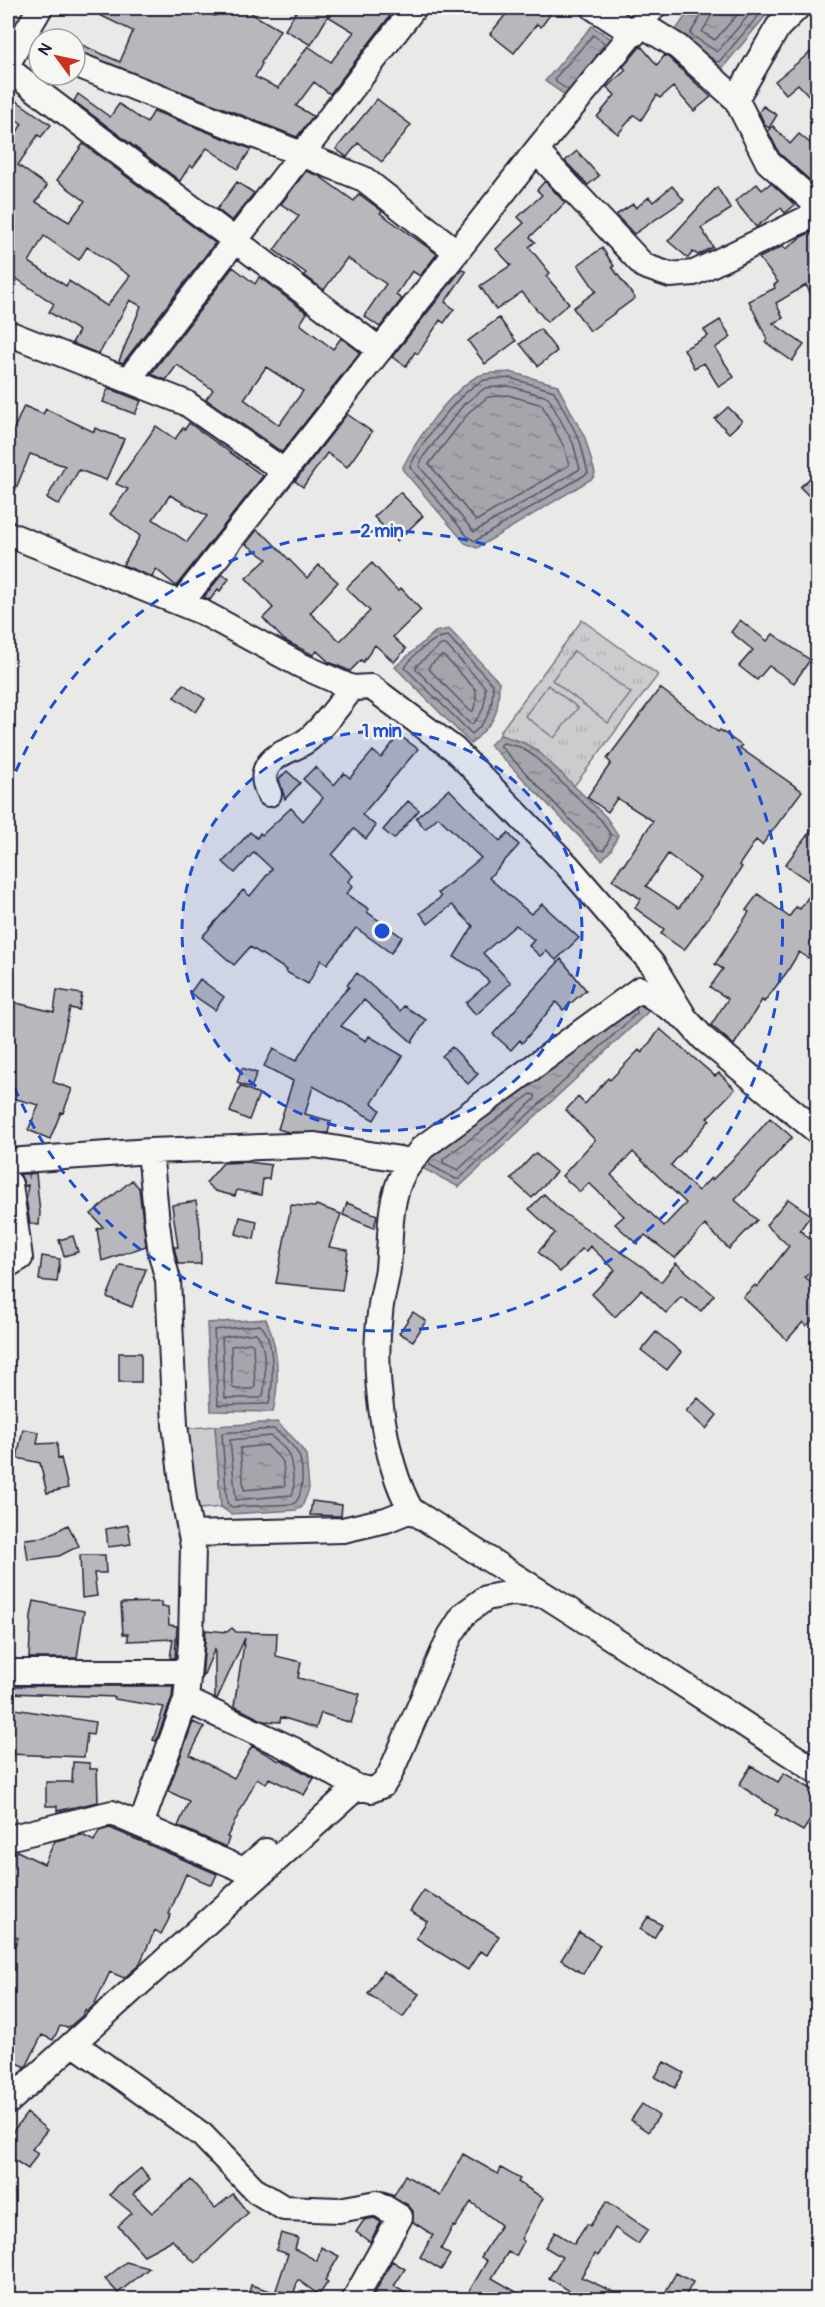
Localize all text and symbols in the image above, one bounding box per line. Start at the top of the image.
north arrow [27,27,87,87]
text: N [34,39,57,59]
text: 2 min [360,520,404,543]
text: 1 min [362,720,402,743]
centre of rings [372,921,392,941]

